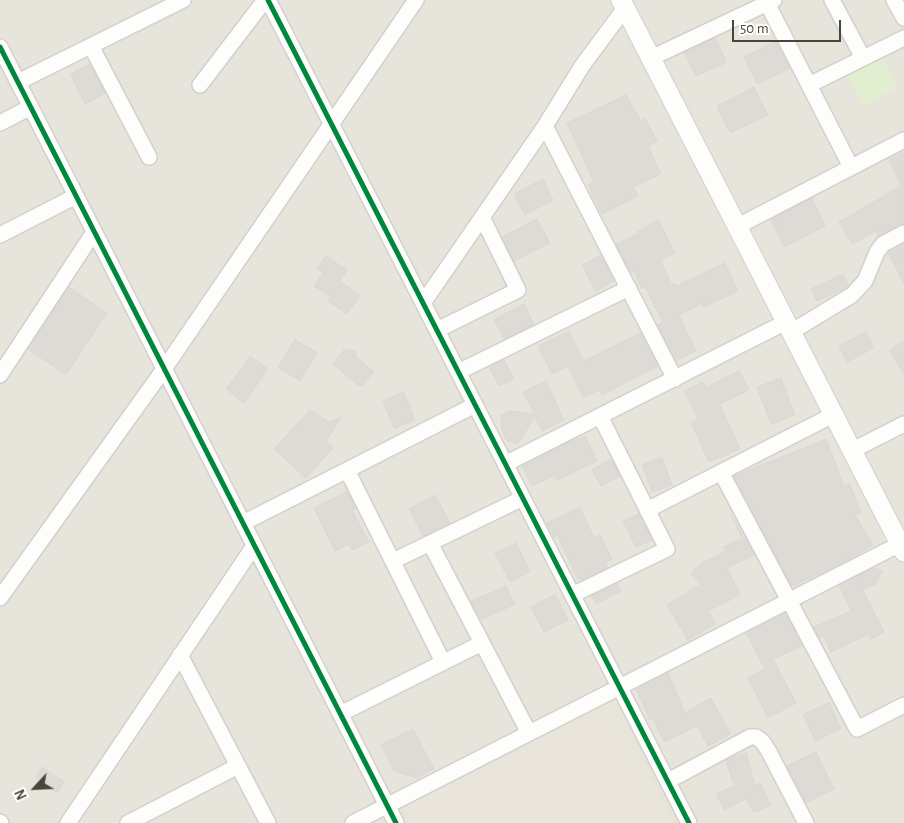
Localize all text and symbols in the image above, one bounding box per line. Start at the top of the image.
scale bar [734,10,843,42]
text: 50 m [740,21,769,36]
north arrow [10,763,60,813]
text: N [13,787,30,802]

